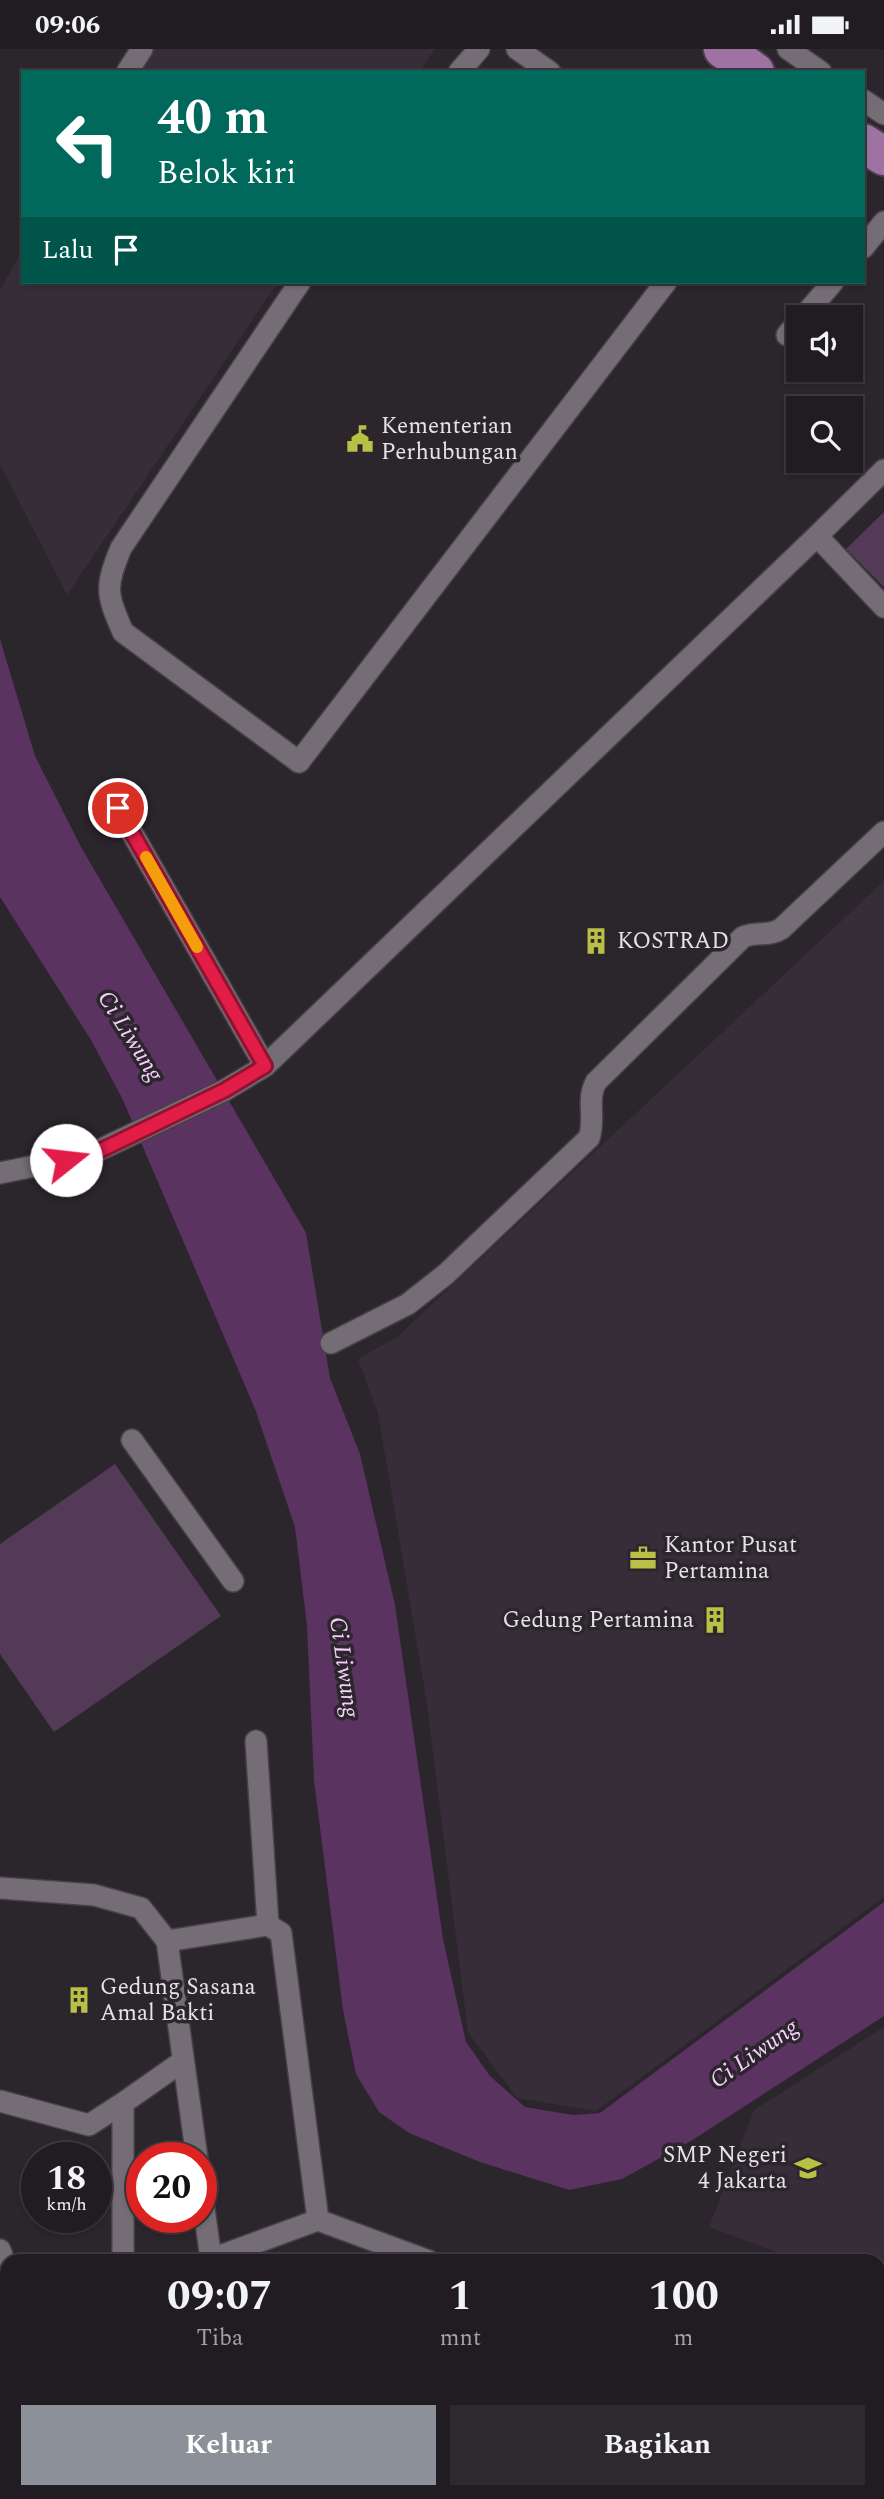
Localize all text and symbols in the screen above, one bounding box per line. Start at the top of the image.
text: 09:06 [35,5,100,45]
text: 40 m [157,81,268,156]
icon: left [42,98,133,189]
text: Belok kiri [157,149,296,198]
text: Lalu [42,230,93,270]
icon: arrive [107,231,145,269]
map controls [786,305,863,473]
button: sound [786,305,863,382]
button: search [786,396,863,473]
place label: Kementerian Perhubungan [381,409,518,470]
public building icon: Kementerian Perhubungan [345,424,375,454]
pin [88,778,148,838]
icon: arrive [99,789,137,827]
place label: KOSTRAD [617,924,729,959]
building icon: KOSTRAD [581,926,611,956]
water label: Ci Liwung [88,984,173,1090]
position arrow [29,1123,103,1197]
place label: Kantor Pusat Pertamina [664,1528,797,1589]
office icon: Kantor Pusat Pertamina [628,1543,658,1573]
place label: Gedung Pertamina [503,1603,694,1638]
building icon: Gedung Pertamina [700,1605,730,1635]
water label: Ci Liwung [319,1614,369,1721]
place label: Gedung Sasana Amal Bakti [100,1970,256,2031]
building icon: Gedung Sasana Amal Bakti [64,1985,94,2015]
water label: Ci Liwung [702,2009,807,2098]
place label: SMP Negeri 4 Jakarta [663,2138,787,2199]
speed limit sign: 20 [126,2142,217,2233]
text: 18 [47,2152,86,2205]
school or university icon: SMP Negeri 4 Jakarta [793,2153,823,2183]
text: km/h [46,2191,87,2218]
text: 09:07 [167,2265,273,2328]
text: 1 [449,2265,472,2328]
text: 100 [648,2265,719,2328]
text: Tiba [196,2321,243,2356]
text: mnt [440,2321,481,2356]
text: m [674,2321,693,2356]
button: Keluar [21,2405,436,2485]
button: Bagikan [450,2405,865,2485]

